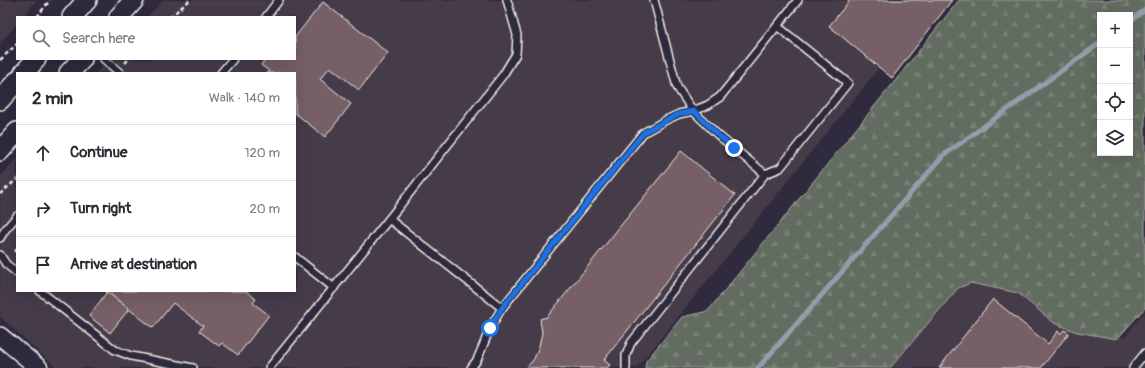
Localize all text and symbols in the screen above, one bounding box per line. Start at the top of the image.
map controls [1097,12,1133,156]
button: + [1097,12,1133,48]
search box [16,16,296,60]
icon: search [30,27,52,49]
text: Search here [62,29,135,48]
button: − [1097,48,1133,84]
button: locate [1097,84,1133,120]
text: 2 min [32,88,73,109]
text: Walk · 140 m [209,90,280,106]
button: layers [1097,120,1133,156]
route end [725,139,743,157]
icon: ahead [32,142,54,164]
text: Continue [70,143,128,162]
text: 120 m [244,145,280,161]
icon: right [32,198,54,220]
text: Turn right [70,199,131,218]
text: 20 m [249,201,280,217]
icon: arrive [32,254,54,276]
text: Arrive at destination [70,255,197,274]
route start [481,319,499,337]

